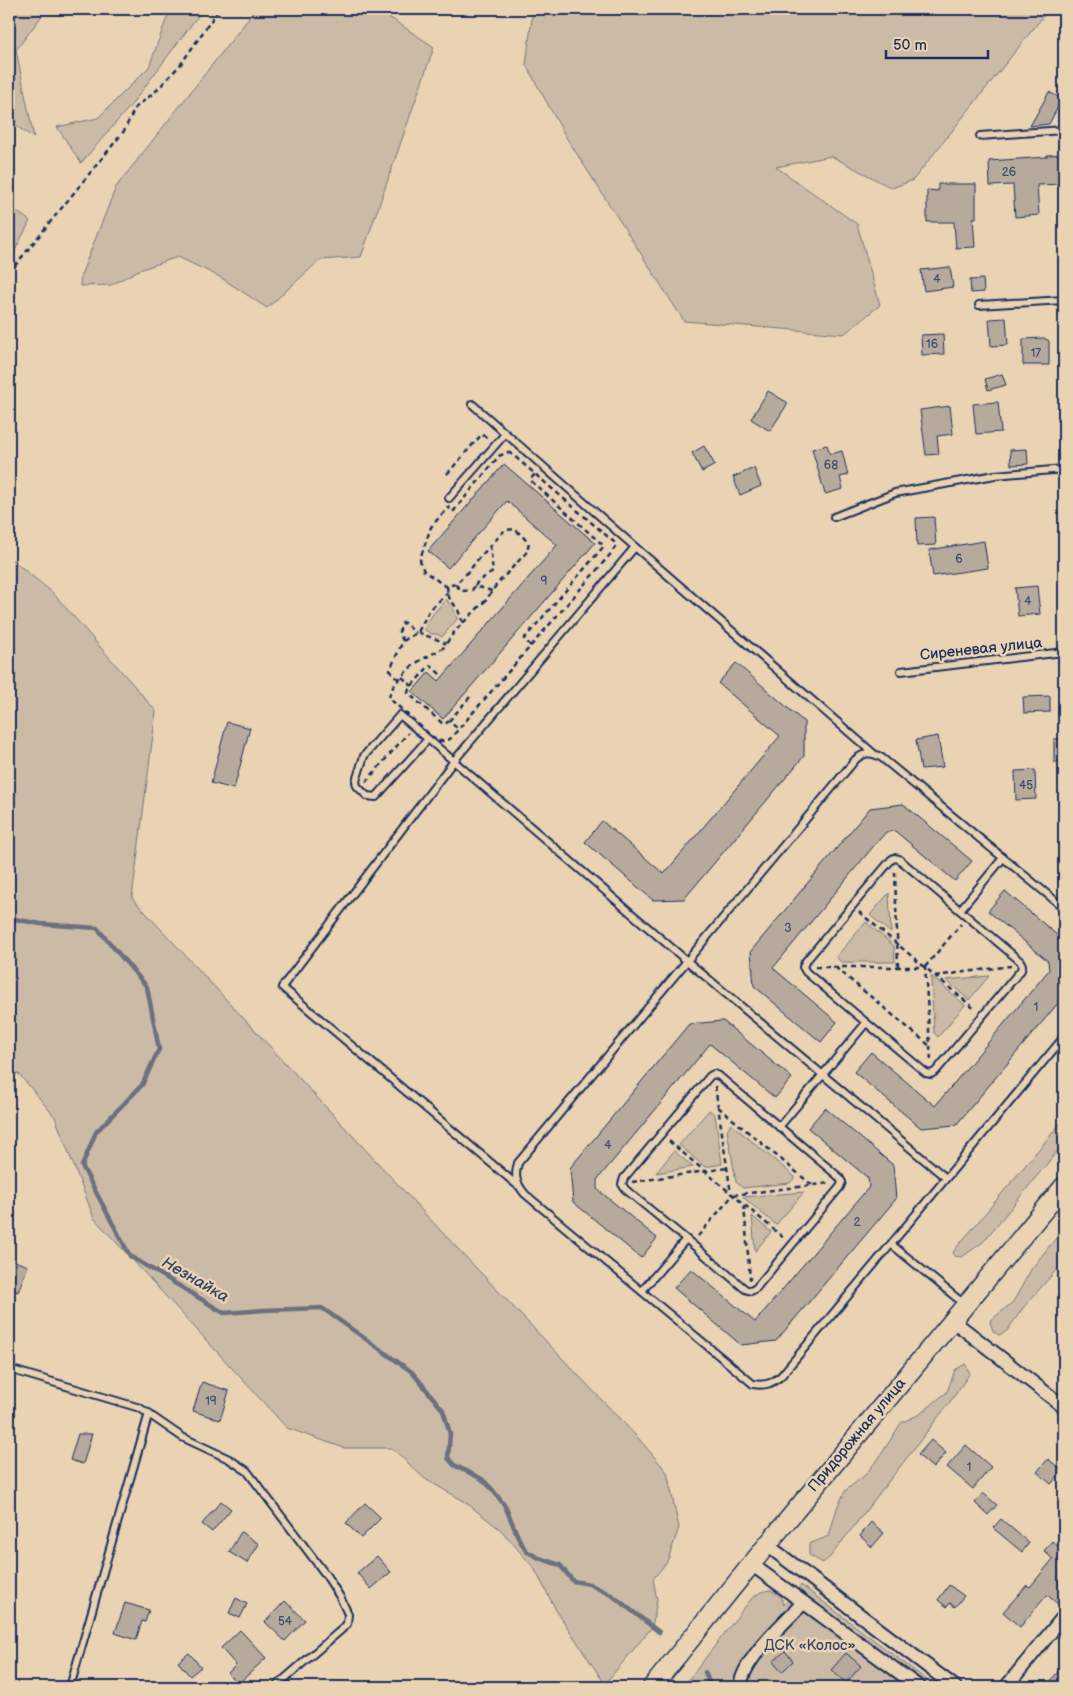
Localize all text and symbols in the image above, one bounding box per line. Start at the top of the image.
scale bar [886,28,988,60]
text: 50 m [893,36,927,55]
house number: 26 [1002,165,1016,180]
house number: 4 [933,272,941,287]
house number: 16 [926,337,938,352]
house number: 17 [1031,346,1041,361]
house number: 68 [824,458,838,473]
house number: 6 [955,552,963,567]
house number: 9 [541,574,548,589]
house number: 4 [1024,594,1032,609]
street label: Сиреневая улица [919,633,1043,665]
house number: 45 [1019,778,1033,793]
house number: 3 [784,921,792,936]
house number: 1 [1034,1000,1038,1015]
house number: 4 [604,1138,612,1153]
house number: 2 [853,1215,861,1230]
water label: Незнайка [158,1253,232,1307]
street label: Придорожная улица [804,1374,910,1496]
house number: 19 [205,1394,217,1409]
house number: 1 [967,1460,971,1475]
house number: 54 [278,1614,293,1629]
park label: ДСК «Колос» [764,1636,856,1655]

